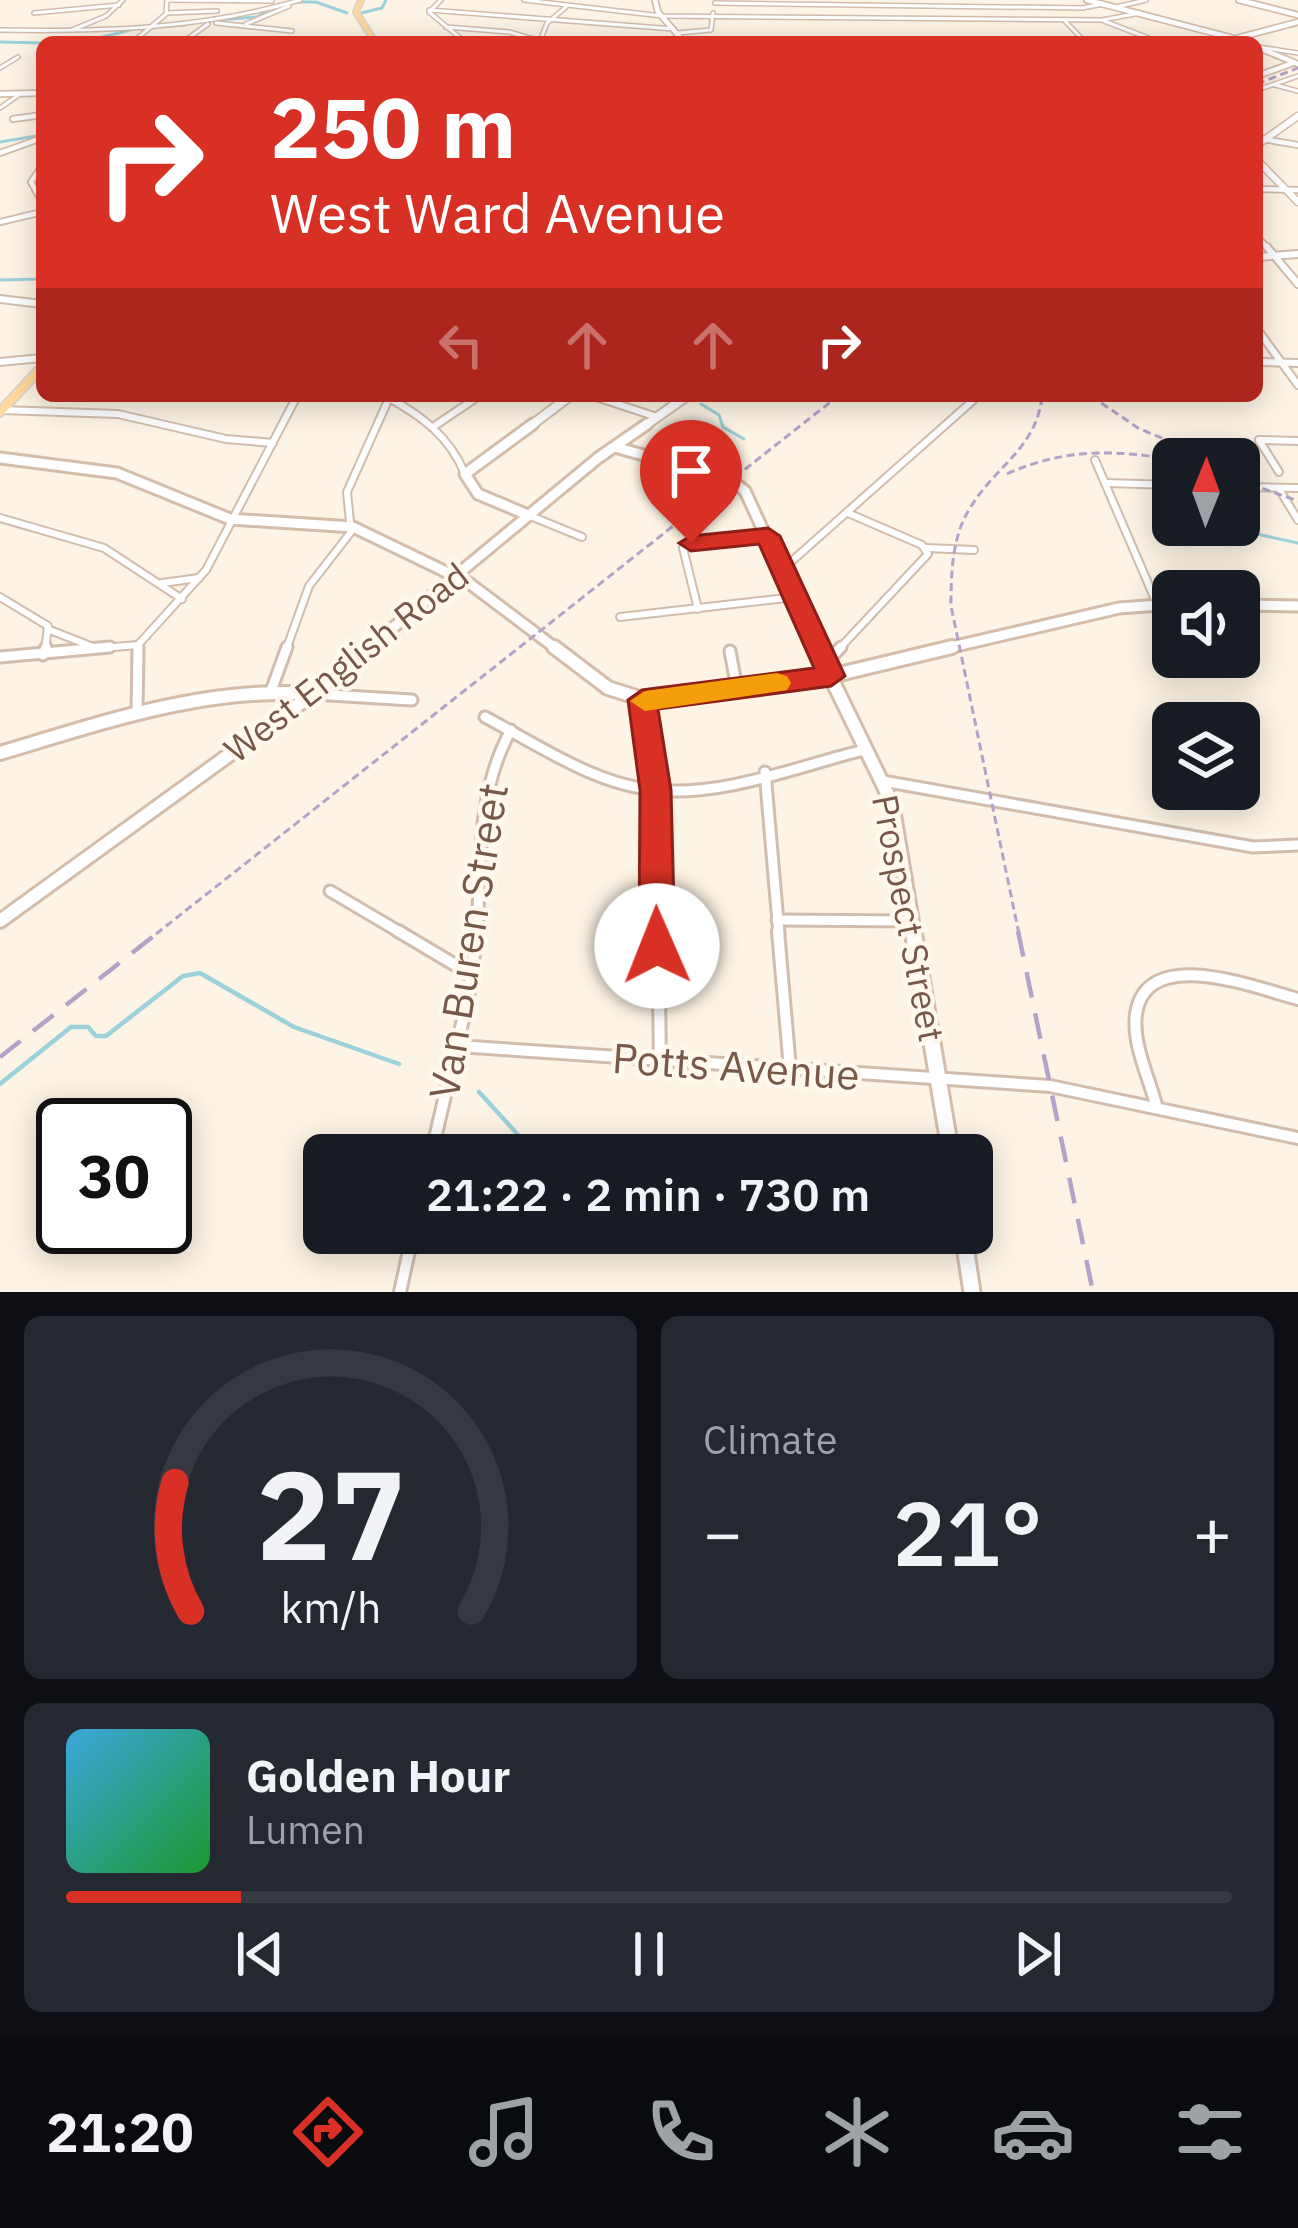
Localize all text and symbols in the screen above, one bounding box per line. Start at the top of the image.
text: 250 m [270,72,516,181]
icon: right [72,84,228,240]
text: West Ward Avenue [270,178,725,248]
icon: left [428,312,494,378]
icon: ahead [554,312,620,378]
icon: ahead [680,312,746,378]
icon: right [806,312,872,378]
pin [640,420,742,543]
icon: arrive [658,438,724,504]
north arrow [1152,438,1260,546]
map controls [1152,438,1260,810]
street label: West English Road [214,552,478,772]
button: sound [1152,570,1260,678]
button: layers [1152,702,1260,810]
street label: Van Buren Street [416,779,520,1103]
street label: Prospect Street [862,790,956,1046]
position arrow [594,883,720,1009]
street label: Potts Avenue [610,1030,862,1102]
speed limit sign: 30 [36,1098,192,1254]
text: 21:22 · 2 min · 730 m [426,1165,870,1223]
text: Climate [703,1414,837,1465]
text: 27 [256,1432,405,1594]
text: 21° [892,1474,1043,1591]
text: − [703,1489,743,1575]
text: + [1192,1489,1232,1575]
text: km/h [280,1578,381,1634]
text: Golden Hour [246,1746,510,1804]
text: Lumen [246,1804,365,1855]
icon: previous [227,1921,293,1987]
icon: pause [616,1921,682,1987]
icon: next [1005,1921,1071,1987]
icon: directions [286,2090,370,2174]
icon: music [462,2090,546,2174]
icon: phone [639,2090,723,2174]
icon: climate [815,2090,899,2174]
icon: car [991,2090,1075,2174]
icon: filters [1168,2090,1252,2174]
text: 21:20 [46,2097,194,2167]

